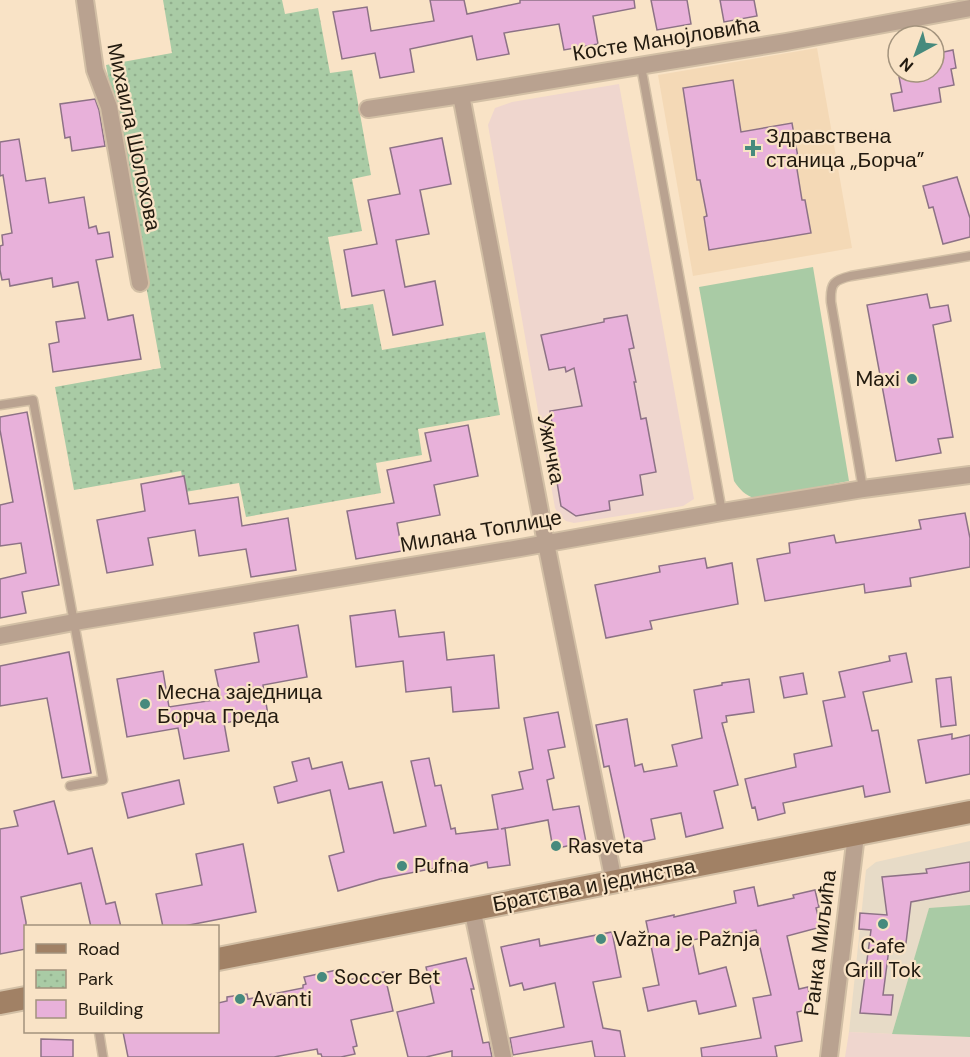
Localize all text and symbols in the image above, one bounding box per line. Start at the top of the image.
street label: Косте Манојловића [571,10,762,68]
north arrow [886,24,946,84]
street label: Михаила Шолохова [100,41,168,234]
text: N [895,53,918,77]
place label: Здравствена станица „Борча” [766,122,925,174]
marker: Здравствена станица „Борча” [744,139,762,157]
place label: Maxi [855,365,900,393]
marker: Maxi [905,372,919,386]
street label: Ужичка [531,412,572,487]
street label: Милана Топлице [398,503,564,559]
place label: Месна заједница Борча Греда [157,678,323,730]
marker: Месна заједница Борча Греда [138,697,152,711]
place label: Rasveta [568,832,643,860]
marker: Rasveta [549,839,563,853]
place label: Pufna [414,852,469,880]
street label: Братства и јединства [490,852,698,918]
marker: Pufna [395,859,409,873]
street label: Ранка Миљића [797,868,843,1018]
marker: Cafe Grill Tok [876,917,890,931]
legend [24,925,219,1033]
place label: Važna je Pažnja [613,925,760,953]
marker: Važna je Pažnja [594,932,608,946]
place label: Cafe Grill Tok [845,932,922,984]
text: Road [78,937,120,961]
place label: Soccer Bet [334,963,440,991]
text: Park [78,967,114,991]
marker: Soccer Bet [315,970,329,984]
place label: Avanti [252,985,312,1013]
marker: Avanti [233,992,247,1006]
text: Building [78,997,143,1021]

